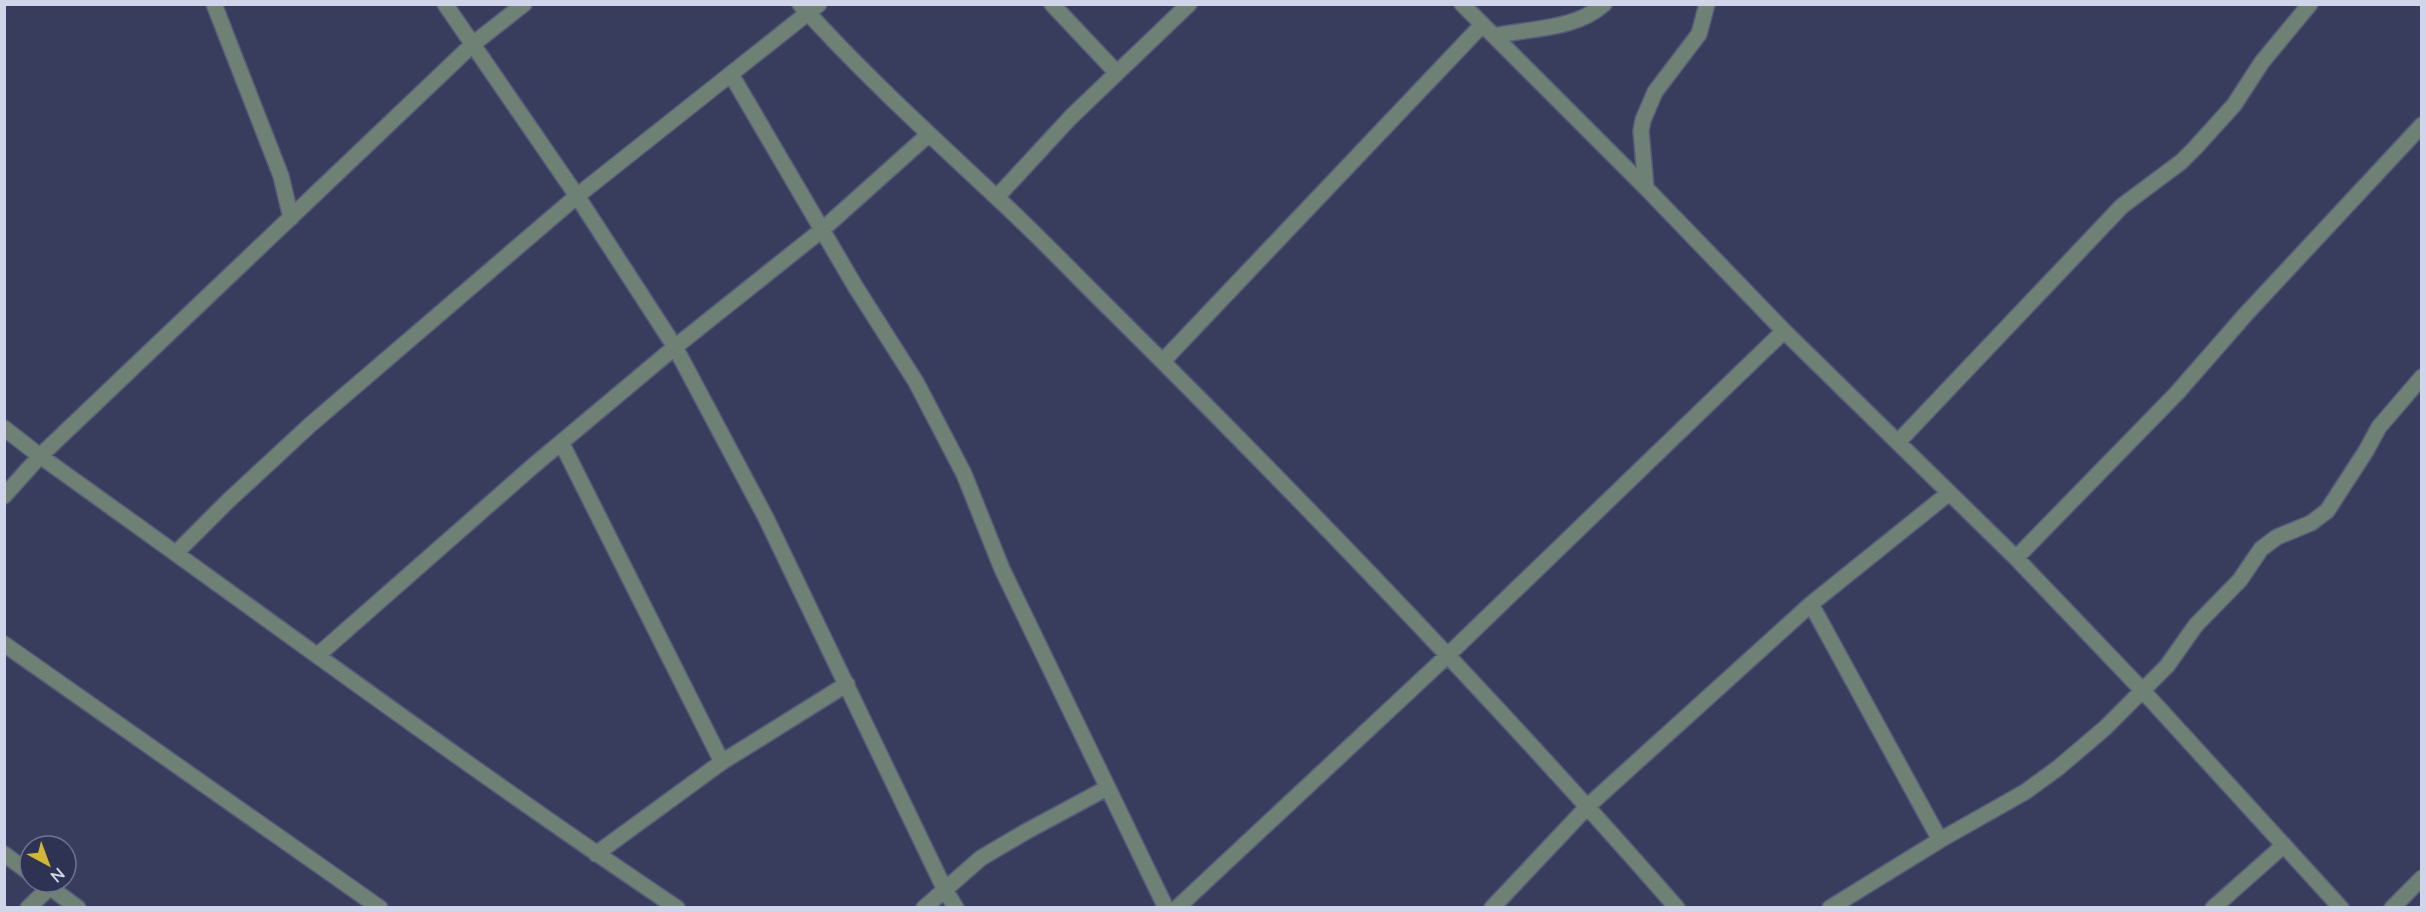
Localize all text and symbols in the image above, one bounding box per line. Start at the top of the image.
north arrow [18,834,78,894]
text: N [47,864,69,887]

